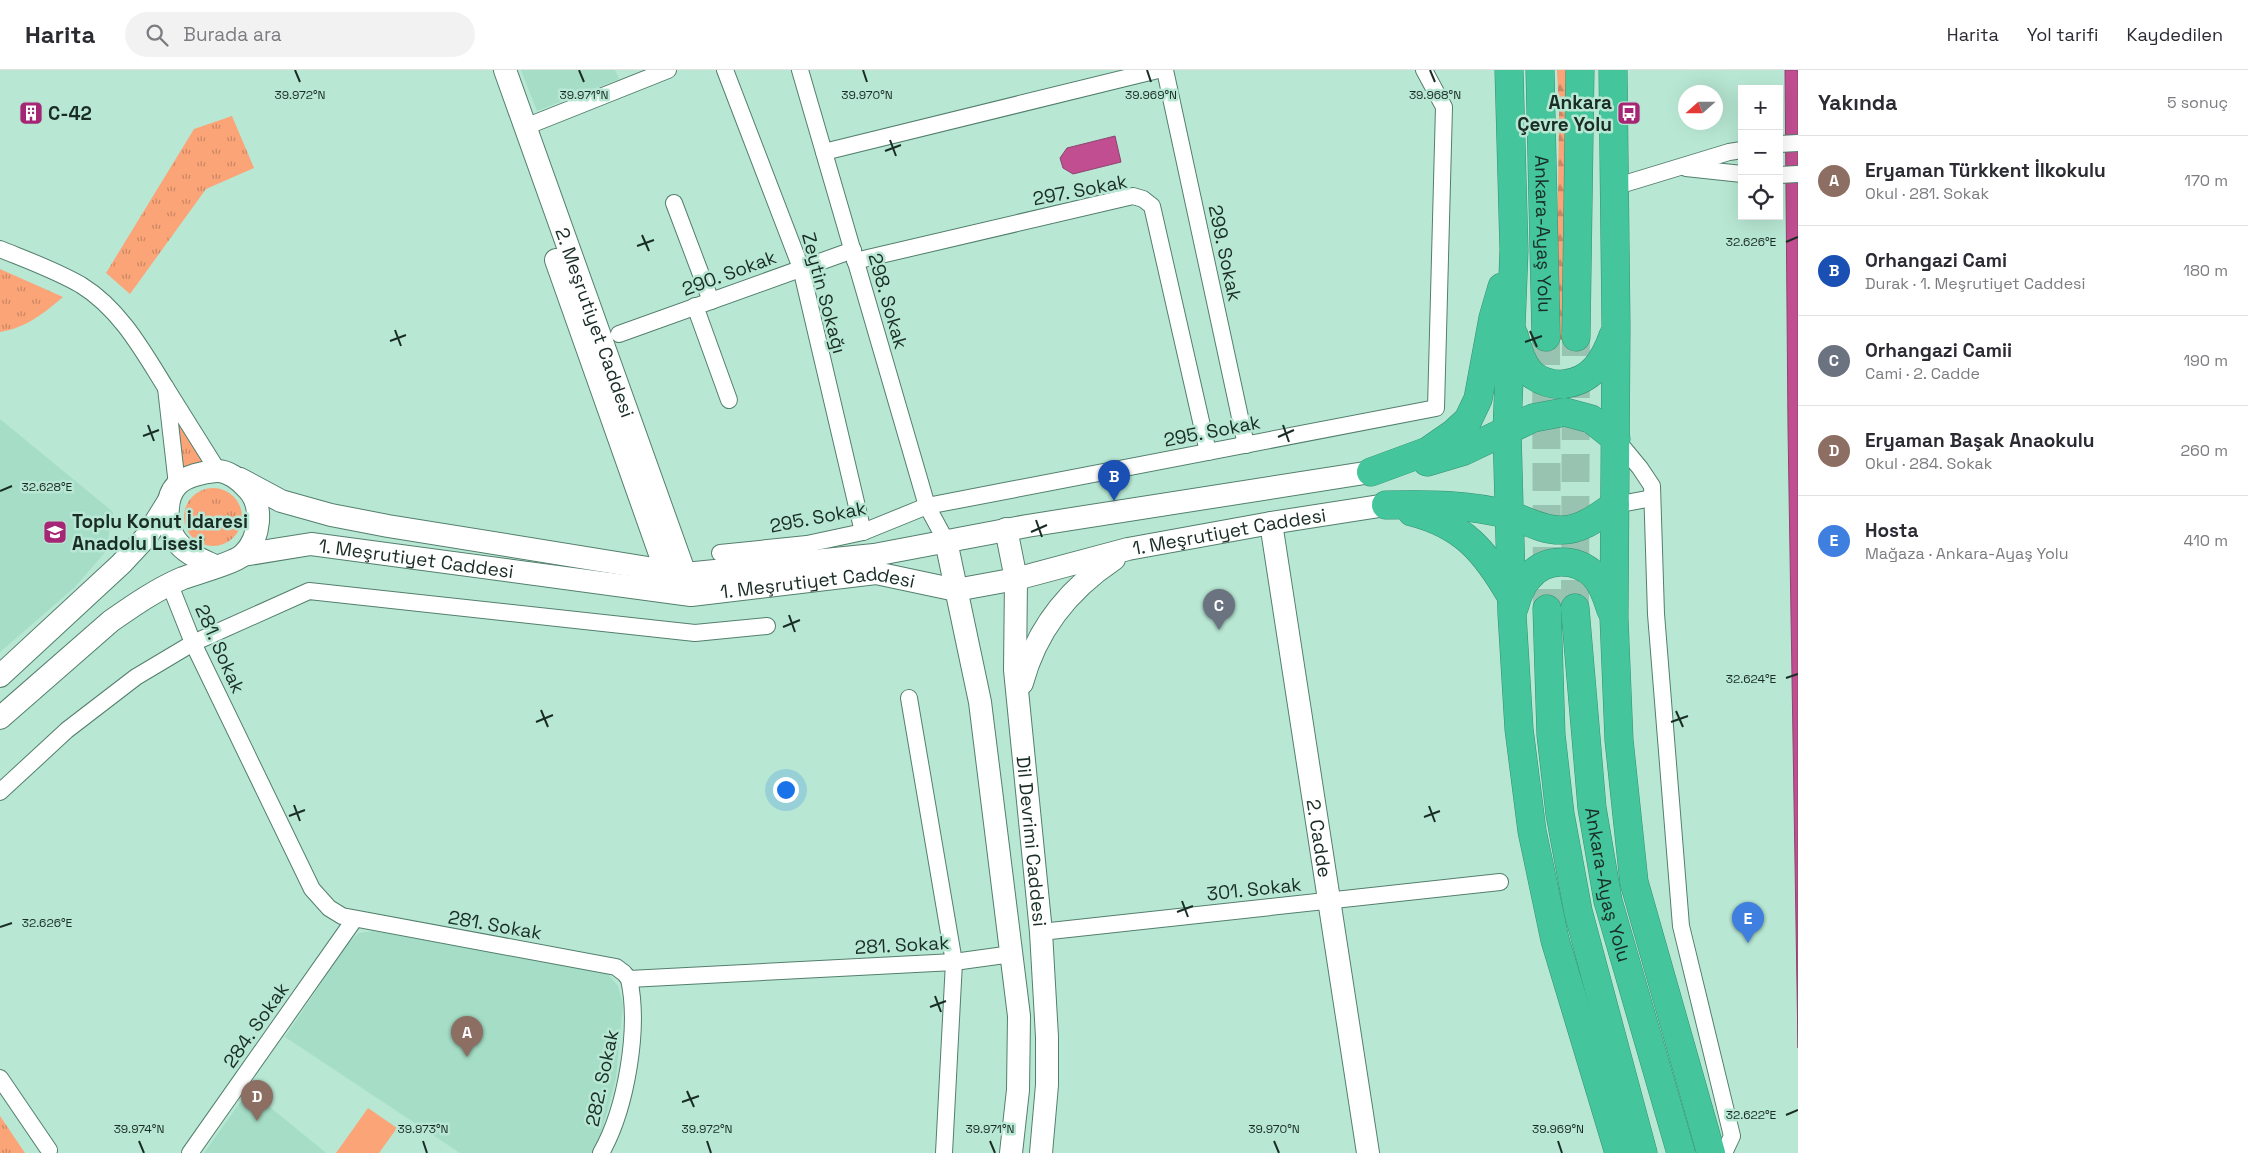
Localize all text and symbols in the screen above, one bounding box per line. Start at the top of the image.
search box [125,12,475,57]
text: Harita [25,19,95,50]
icon: search [143,21,171,49]
text: Burada ara [183,22,282,47]
text: Harita [1947,23,1999,46]
text: Yol tarifi [2027,23,2099,46]
text: Kaydedilen [2127,23,2223,46]
north arrow [1678,85,1723,130]
map controls [1738,85,1783,220]
button: + [1738,85,1783,130]
text: 39.972°N [274,87,326,103]
text: 39.971°N [560,87,608,103]
text: 39.970°N [841,87,893,103]
text: 39.969°N [1125,87,1177,103]
text: 39.968°N [1409,87,1461,103]
text: Yakında [1818,89,1897,116]
place label: Ankara Çevre Yolu [1517,90,1612,137]
text: 5 sonuç [2167,92,2228,113]
building icon: C-42 [18,100,44,126]
bus stop icon: Ankara Çevre Yolu [1616,100,1642,126]
place label: C-42 [48,101,92,126]
button: − [1738,130,1783,175]
street label: Ankara-Ayaş Yolu [1529,155,1558,313]
text: Eryaman Türkkent İlkokulu [1865,158,2106,183]
street label: 297. Sokak [1031,169,1129,211]
text: A [1829,170,1839,191]
text: 170 m [2184,170,2228,191]
button: locate [1738,175,1783,220]
text: Okul · 281. Sokak [1865,183,1989,204]
street label: 299. Sokak [1203,202,1247,304]
street label: 2. Meşrutiyet Caddesi [550,224,641,421]
street label: Zeytin Sokağı [796,230,852,356]
text: 32.626°E [1726,234,1777,250]
street label: 290. Sokak [678,244,780,302]
text: Orhangazi Cami [1865,248,2007,273]
street label: 298. Sokak [862,250,914,352]
text: B [1829,260,1839,281]
text: 180 m [2183,260,2228,281]
text: Durak · 1. Meşrutiyet Caddesi [1865,273,2085,294]
text: Orhangazi Camii [1865,338,2012,363]
text: C [1829,350,1839,371]
text: 190 m [2183,350,2228,371]
text: Cami · 2. Cadde [1865,363,1980,384]
street label: 295. Sokak [1162,409,1262,453]
text: Eryaman Başak Anaokulu [1865,428,2095,453]
text: D [1829,440,1839,461]
text: 260 m [2180,440,2228,461]
text: Okul · 284. Sokak [1865,453,1992,474]
pin: B [1098,460,1130,501]
text: 32.628°E [22,479,73,495]
street label: 295. Sokak [768,495,868,539]
street label: 1. Meşrutiyet Caddesi [1130,502,1328,561]
place label: Toplu Konut İdaresi Anadolu Lisesi [72,509,248,556]
text: Hosta [1865,518,1919,543]
school or university icon: Toplu Konut İdaresi Anadolu Lisesi [42,519,68,545]
text: E [1830,530,1838,551]
text: 410 m [2184,530,2228,551]
street label: 1. Meşrutiyet Caddesi [317,533,515,584]
text: Mağaza · Ankara-Ayaş Yolu [1865,543,2069,564]
street label: 1. Meşrutiyet Caddesi [719,560,917,604]
pin: C [1203,589,1235,630]
street label: 281. Sokak [189,601,251,697]
text: 32.624°E [1726,671,1776,687]
street label: Dil Devrimi Caddesi [1011,755,1053,928]
your location [773,777,799,803]
street label: 2. Cadde [1301,797,1338,879]
street label: Ankara-Ayaş Yolu [1580,805,1637,965]
street label: 301. Sokak [1205,872,1303,906]
pin: E [1732,902,1764,943]
street label: 281. Sokak [446,904,544,946]
text: 32.626°E [22,915,73,931]
street label: 281. Sokak [854,930,950,960]
street label: 284. Sokak [217,977,295,1073]
pin: A [451,1016,483,1057]
street label: 282. Sokak [580,1027,624,1129]
pin: D [241,1080,273,1121]
text: 32.622°E [1726,1107,1776,1123]
text: 39.974°N [114,1121,164,1137]
text: 39.973°N [397,1121,449,1137]
text: 39.972°N [681,1121,733,1137]
text: 39.971°N [966,1121,1014,1137]
text: 39.970°N [1248,1121,1300,1137]
text: 39.969°N [1532,1121,1584,1137]

